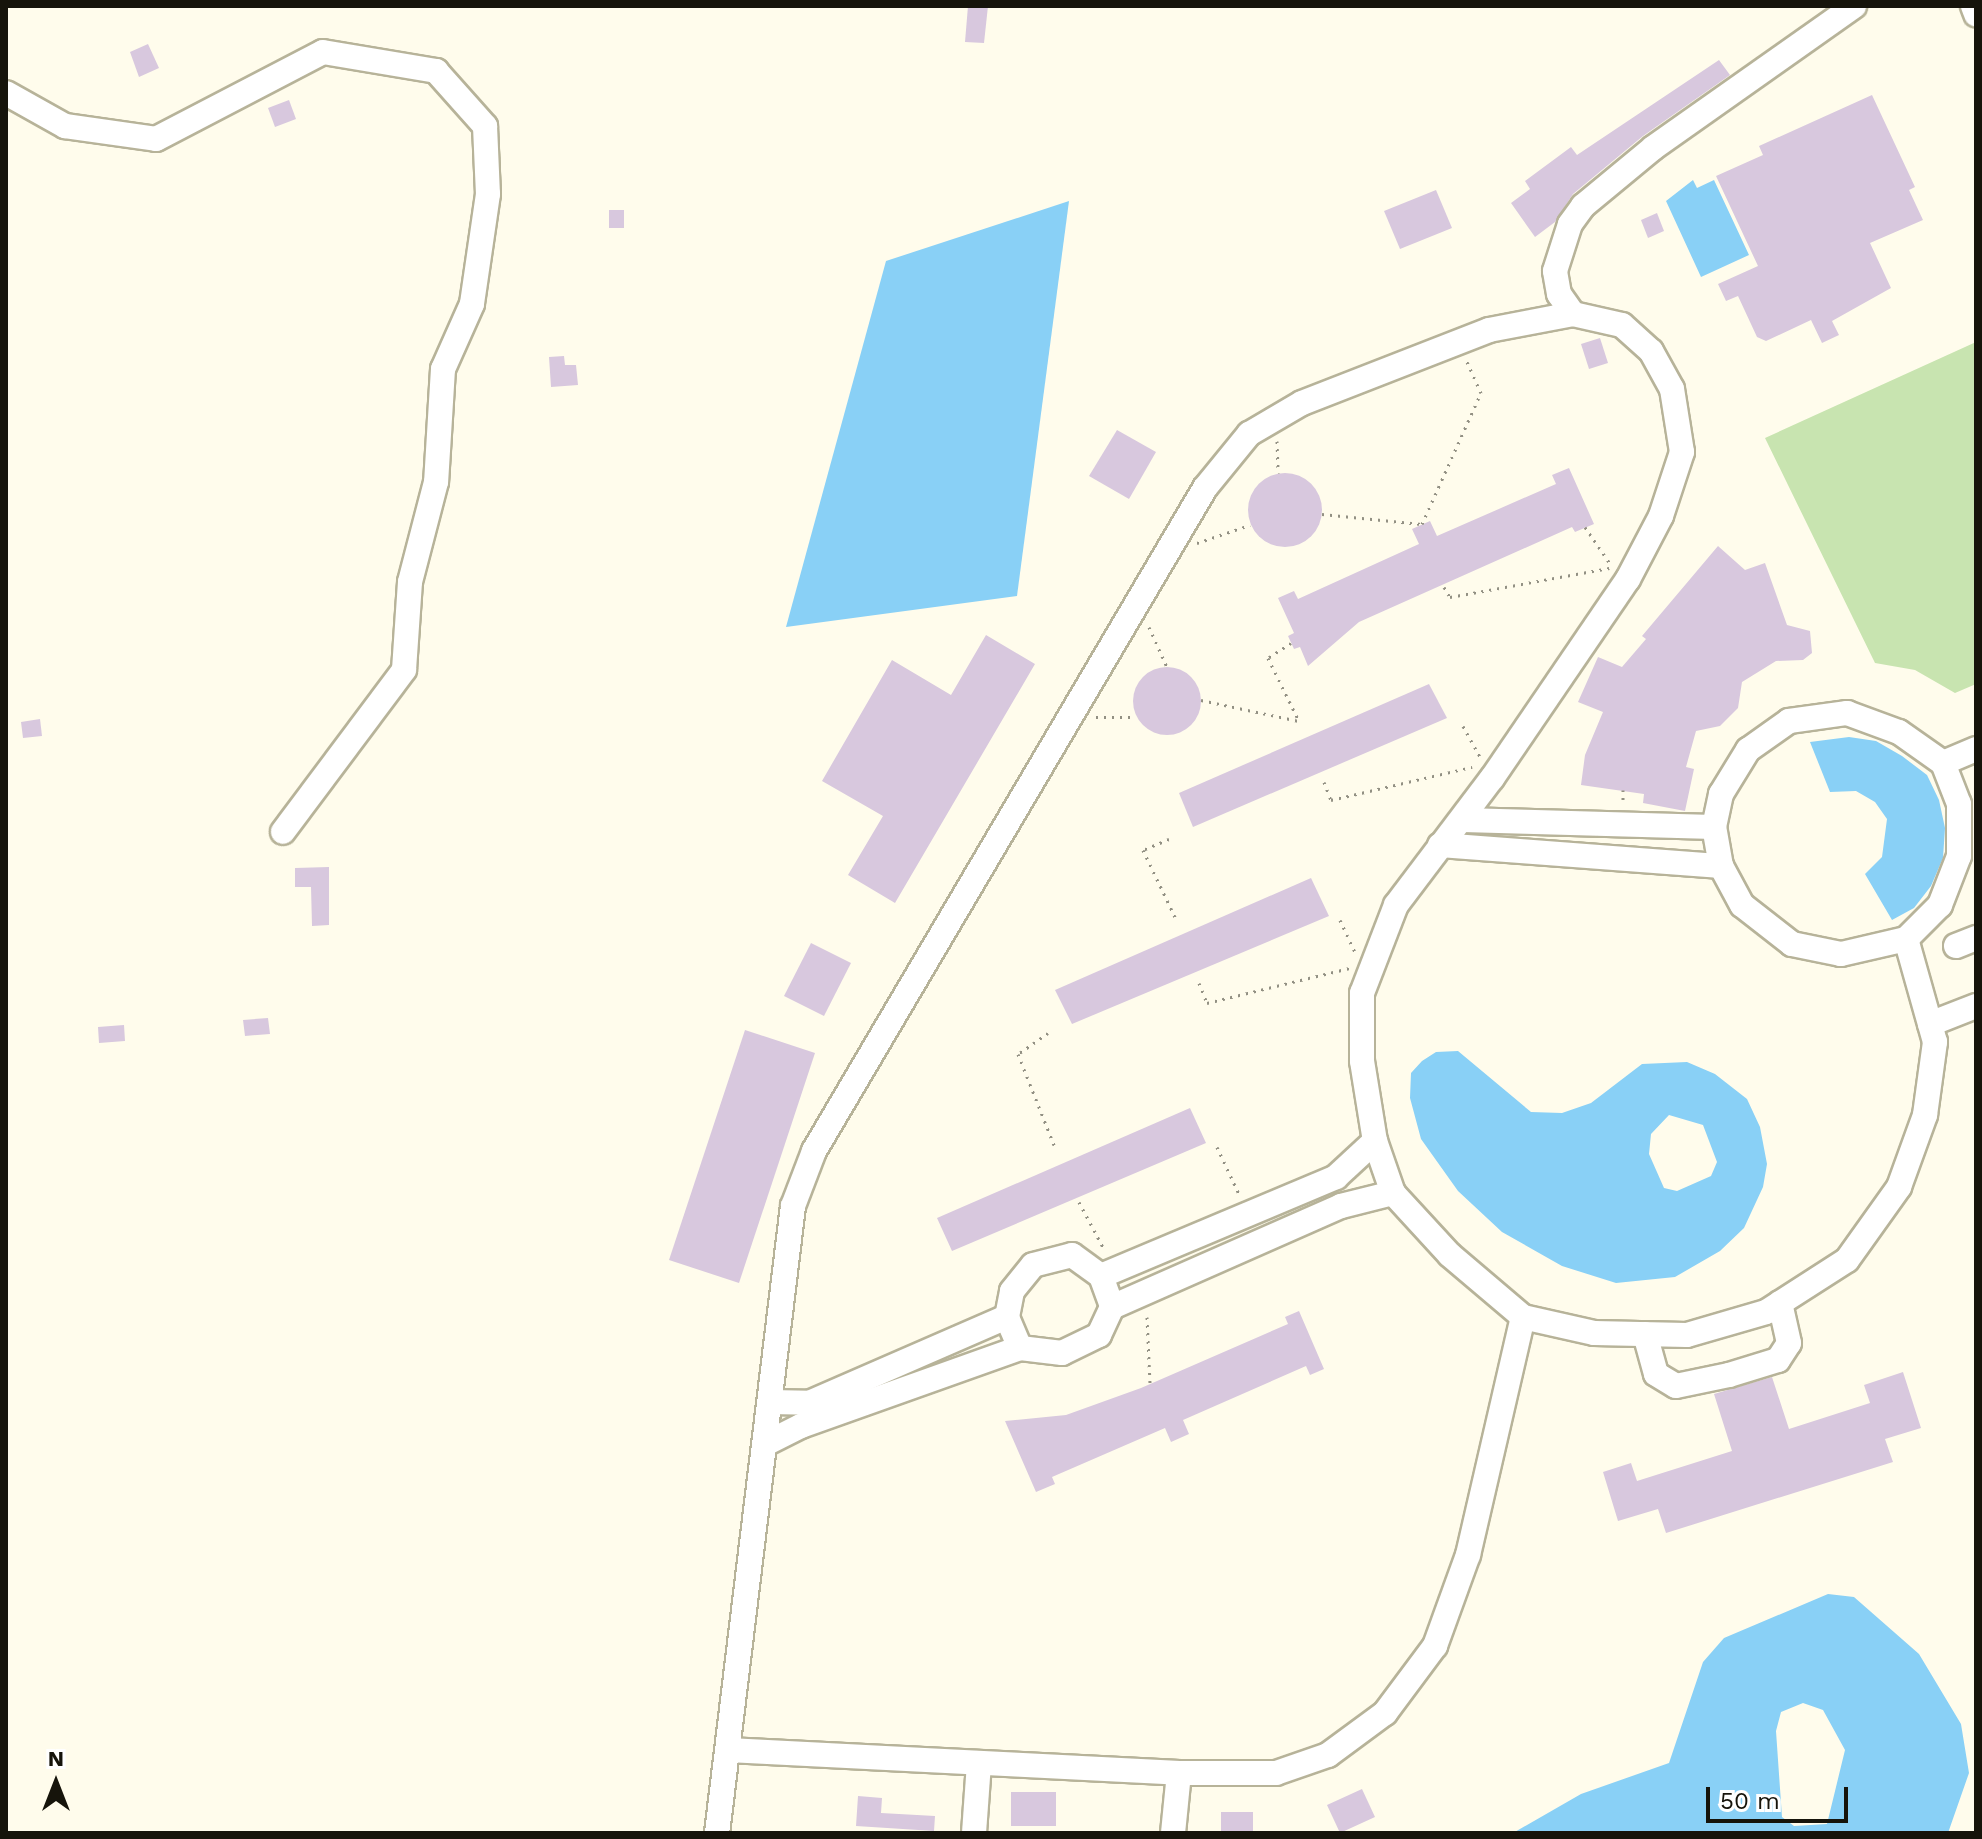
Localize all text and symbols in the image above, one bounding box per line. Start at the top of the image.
north arrow [16,1743,96,1823]
text: N [48,1746,64,1771]
scale bar [1710,1771,1852,1821]
text: 50 m [1720,1787,1780,1815]

